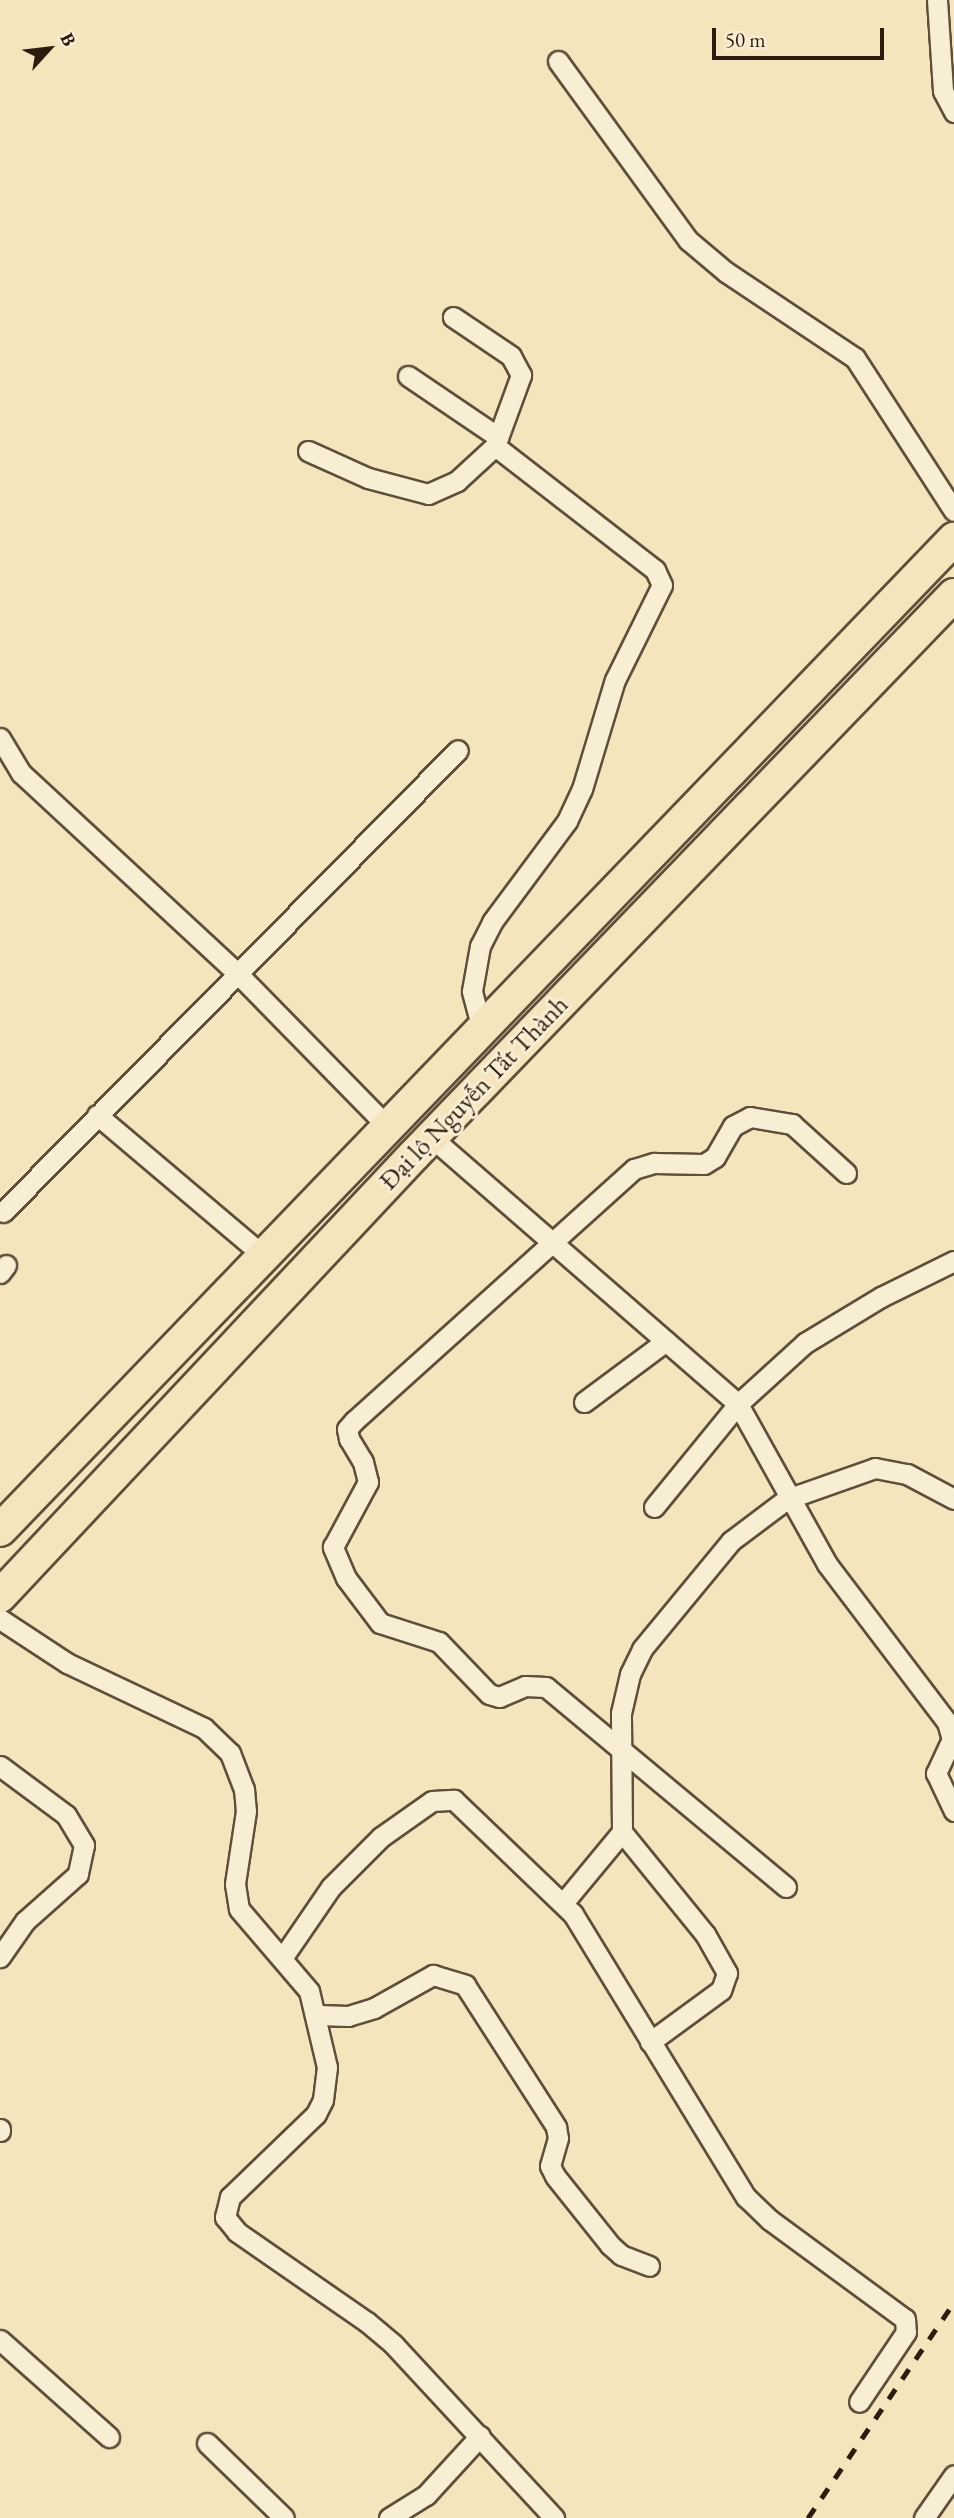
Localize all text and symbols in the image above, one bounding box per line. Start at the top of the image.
north arrow [14,14,84,84]
scale bar [716,14,888,58]
text: 50 m [725,26,766,53]
text: B [54,28,82,50]
street label: Đại lộ Nguyễn Tất Thành [373,989,575,1197]

